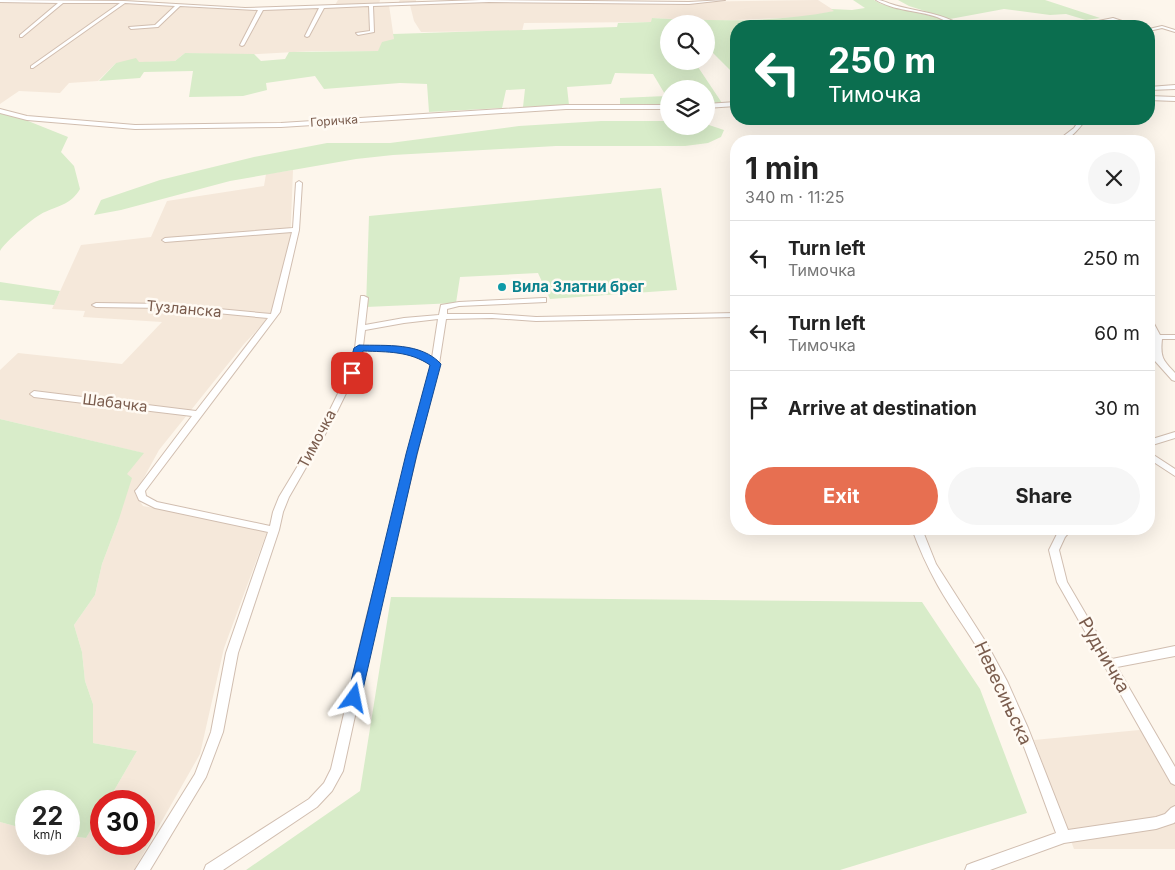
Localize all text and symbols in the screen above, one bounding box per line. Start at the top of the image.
map controls [660,15,715,135]
button: search [660,15,715,70]
text: 250 m [828,39,936,81]
icon: left [745,40,810,105]
button: layers [660,80,715,135]
text: Тимочка [828,81,921,107]
street label: Горичка [310,111,358,130]
text: 1 min [745,150,819,186]
button: close [1088,152,1140,204]
text: 340 m · 11:25 [745,187,845,207]
text: Turn left [788,237,866,260]
icon: left [745,244,773,272]
text: 250 m [1083,247,1140,270]
text: Тимочка [788,260,856,280]
place label: Вила Златни брег [512,277,645,296]
marker: Вила Златни брег [496,281,508,293]
street label: Тузланска [146,296,222,321]
text: Turn left [788,312,866,335]
icon: left [745,319,773,347]
text: 60 m [1094,322,1140,345]
text: Тимочка [788,335,856,355]
pin [331,352,373,394]
icon: arrive [338,359,366,387]
street label: Шабачка [81,389,149,416]
icon: arrive [745,394,773,422]
text: Arrive at destination [788,397,977,420]
text: 30 m [1094,397,1140,420]
street label: Тимочка [293,406,340,471]
button: Exit [745,467,938,525]
button: Share [948,467,1140,525]
street label: Рудничка [1074,613,1134,696]
street label: Невесињска [970,638,1037,748]
position arrow [327,671,379,723]
speed limit sign: 30 [90,790,155,855]
text: 22 [32,801,63,831]
text: km/h [33,827,62,842]

